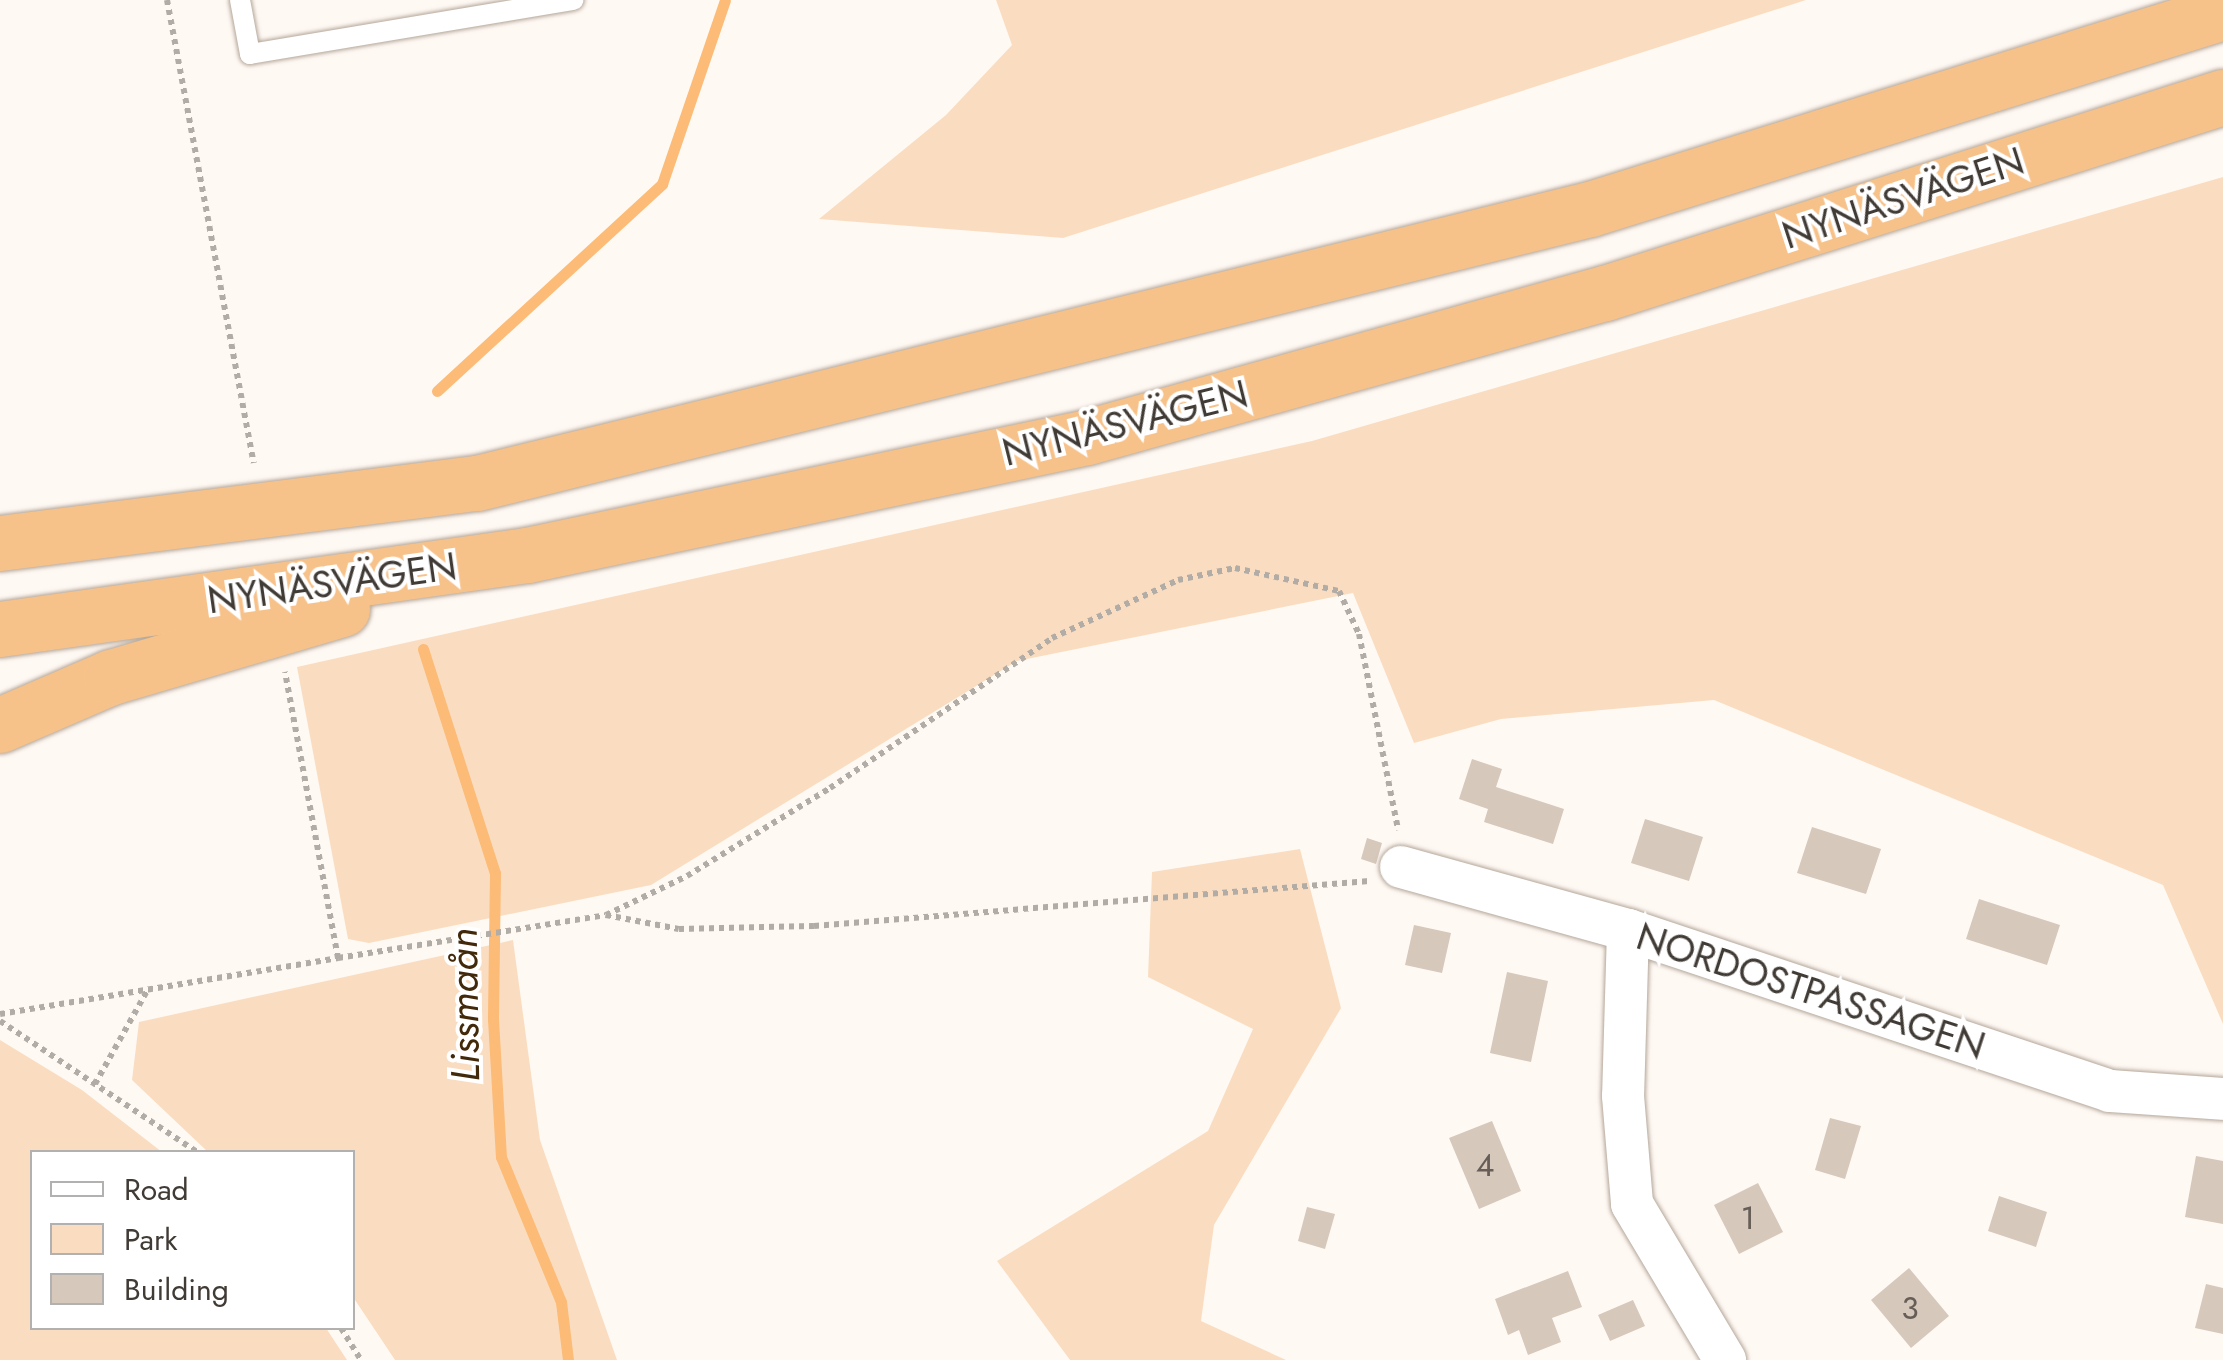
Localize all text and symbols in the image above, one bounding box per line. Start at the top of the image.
street label: NYNÄSVÄGEN [1777,138,2029,258]
street label: NYNÄSVÄGEN [998,370,1252,476]
street label: NYNÄSVÄGEN [204,543,460,623]
street label: NORDOSTPASSAGEN [1631,913,1991,1069]
water label: Lissmaån [439,928,489,1082]
house number: 4 [1476,1146,1494,1184]
legend [30,1150,355,1330]
text: Road [124,1168,189,1211]
house number: 1 [1741,1199,1755,1237]
text: Park [124,1218,177,1261]
text: Building [124,1268,229,1311]
house number: 3 [1901,1289,1919,1327]

